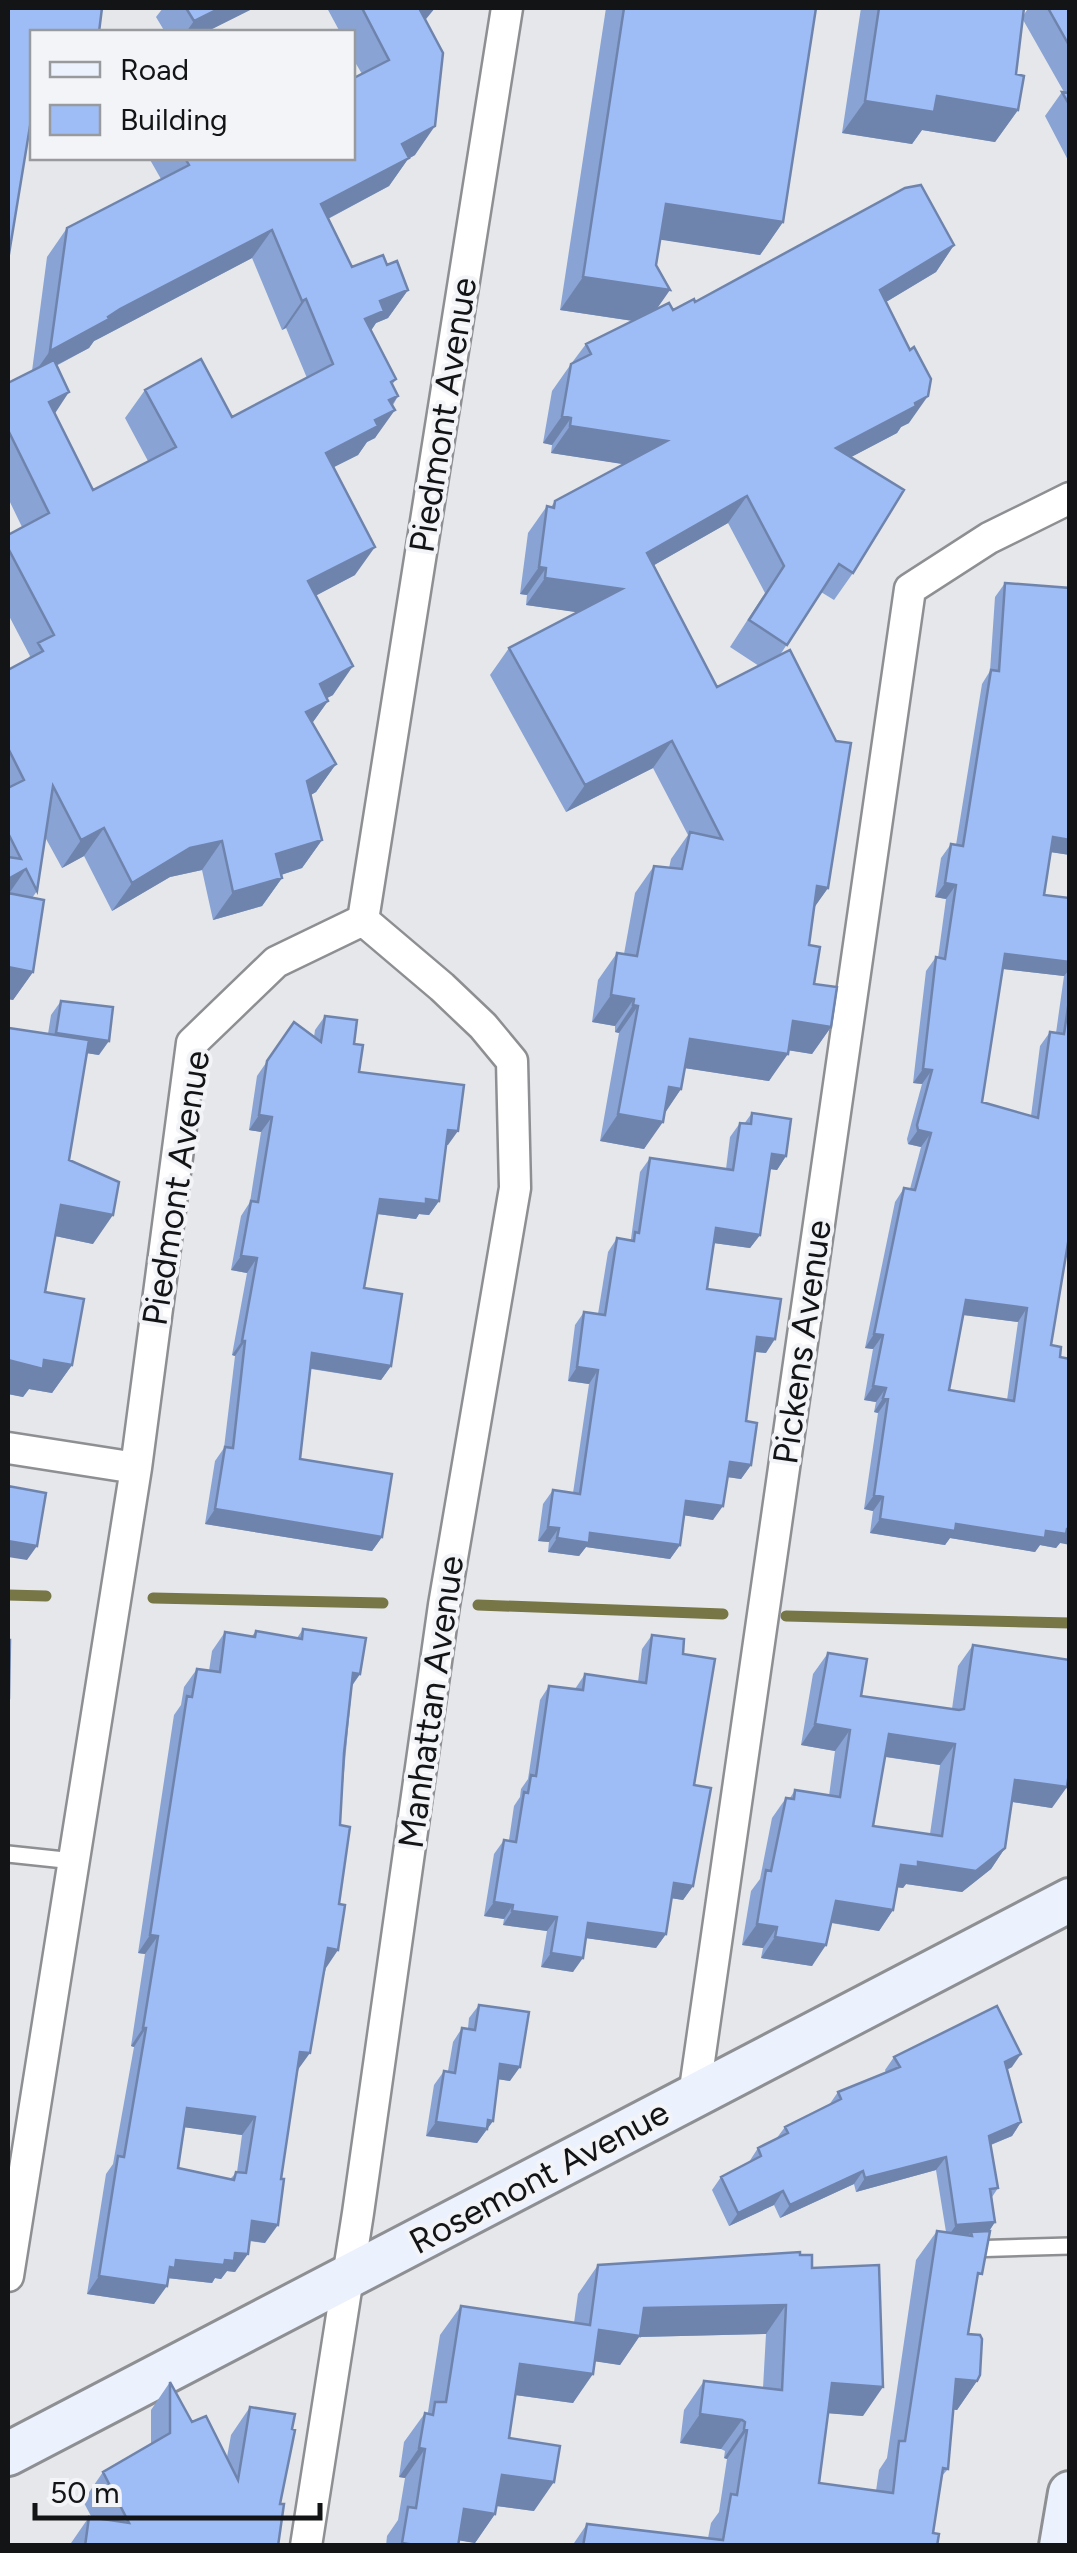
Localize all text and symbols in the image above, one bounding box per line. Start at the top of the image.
legend [30,30,355,160]
text: Road [120,51,189,88]
text: Building [120,101,228,138]
street label: Piedmont Avenue [401,274,485,556]
street label: Piedmont Avenue [134,1047,218,1329]
street label: Pickens Avenue [764,1217,840,1467]
street label: Manhattan Avenue [390,1553,472,1851]
street label: Rosemont Avenue [402,2091,676,2263]
scale bar [35,2458,320,2520]
text: 50 m [50,2474,119,2511]

